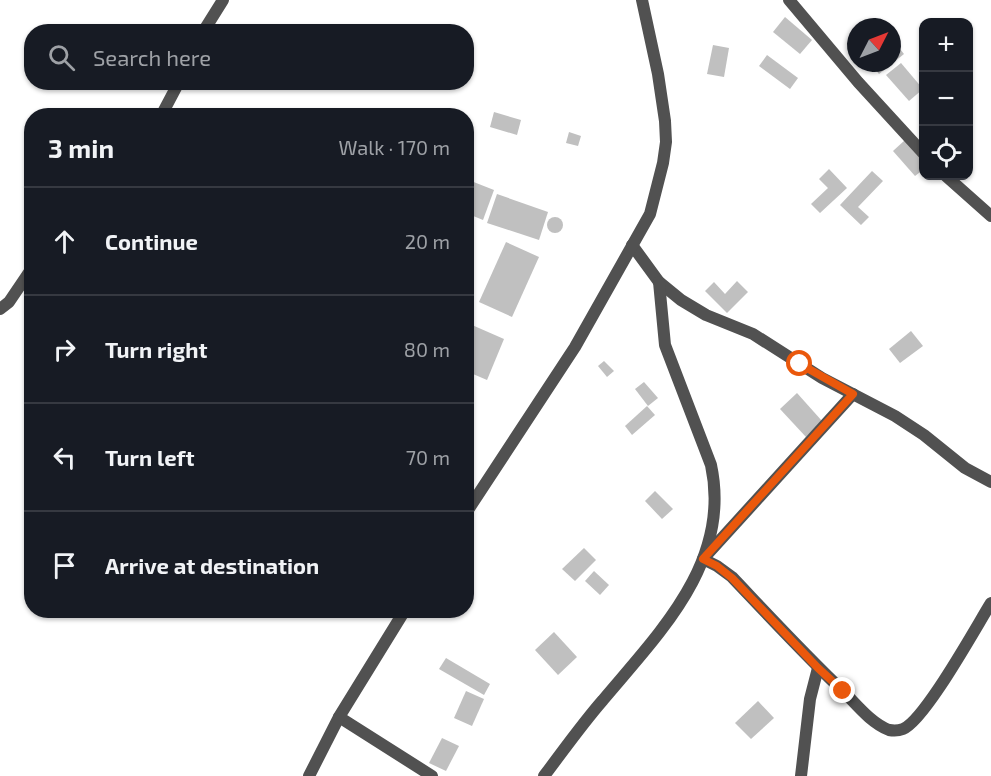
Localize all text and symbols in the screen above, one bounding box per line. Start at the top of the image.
north arrow [847,18,901,72]
map controls [919,18,973,180]
button: + [919,18,973,72]
search box [24,24,474,90]
icon: search [45,41,78,74]
text: Search here [93,44,211,70]
button: − [919,72,973,126]
button: locate [919,126,973,180]
text: 3 min [48,132,114,163]
text: Walk · 170 m [339,135,450,159]
icon: ahead [48,225,81,258]
text: Continue [105,228,198,254]
text: 20 m [405,229,450,253]
icon: right [48,333,81,366]
text: Turn right [105,336,207,362]
text: 80 m [404,337,450,361]
route start [786,350,812,376]
icon: left [48,441,81,474]
text: Turn left [105,444,194,470]
text: 70 m [406,445,450,469]
icon: arrive [48,549,81,582]
text: Arrive at destination [105,552,319,578]
route end [829,677,855,703]

